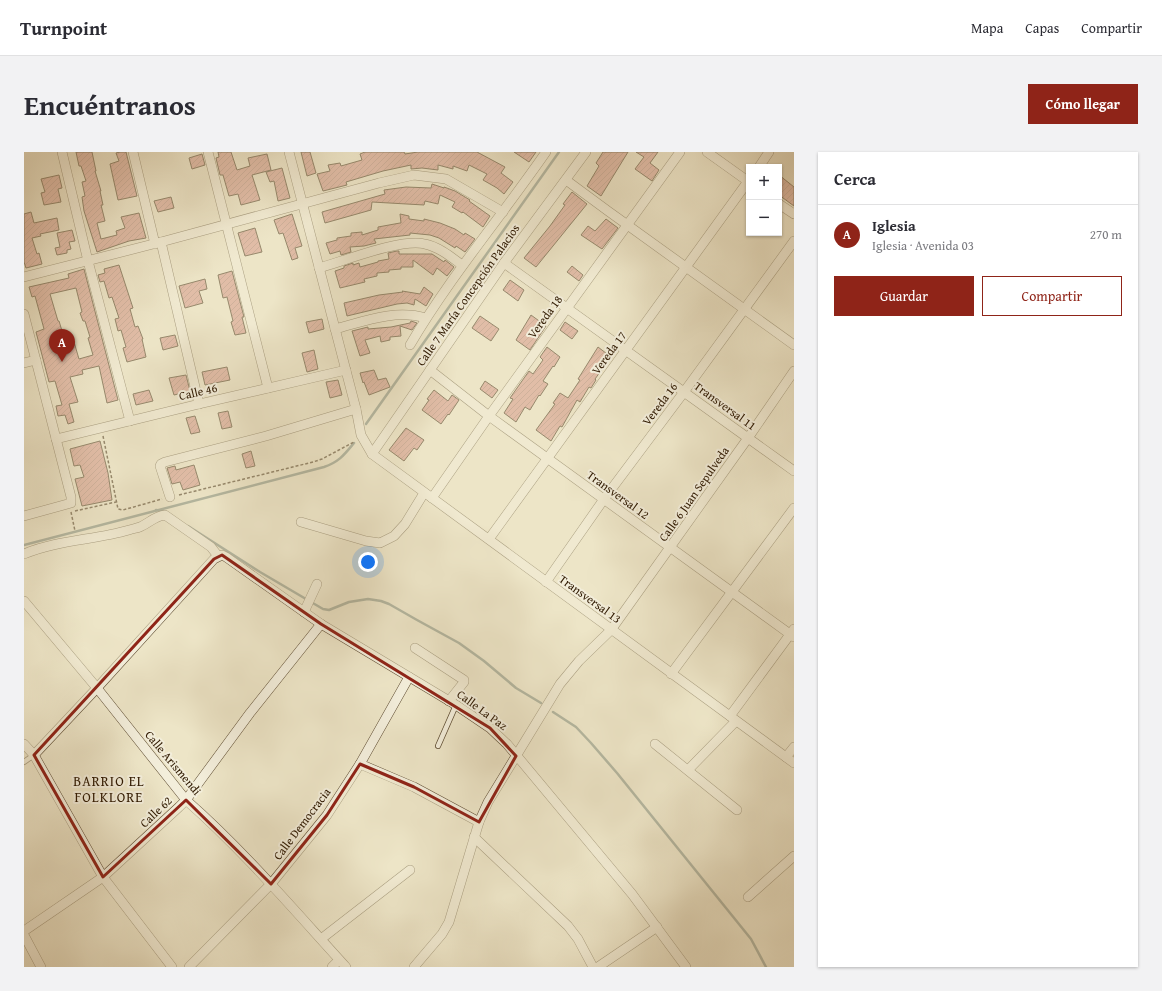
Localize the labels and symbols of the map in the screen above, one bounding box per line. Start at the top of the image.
street label: Calle 7 María Concepción Palacios [412,220,523,369]
street label: Vereda 18 [523,292,566,342]
street label: Vereda 17 [587,328,630,378]
pin: A [49,329,75,362]
street label: Transversal 11 [691,377,760,434]
street label: Calle 46 [177,379,219,404]
street label: Vereda 16 [638,379,681,429]
street label: Calle 6 Juan Sepulveda [654,443,733,545]
street label: Transversal 12 [584,466,653,523]
your location [358,552,378,572]
street label: Transversal 13 [556,570,625,627]
street label: Calle La Paz [454,685,511,734]
street label: Calle Arismendi [141,727,206,799]
district label: BARRIO EL FOLKLORE [73,771,145,807]
street label: Calle Democracia [269,784,335,863]
street label: Calle 62 [136,792,176,831]

